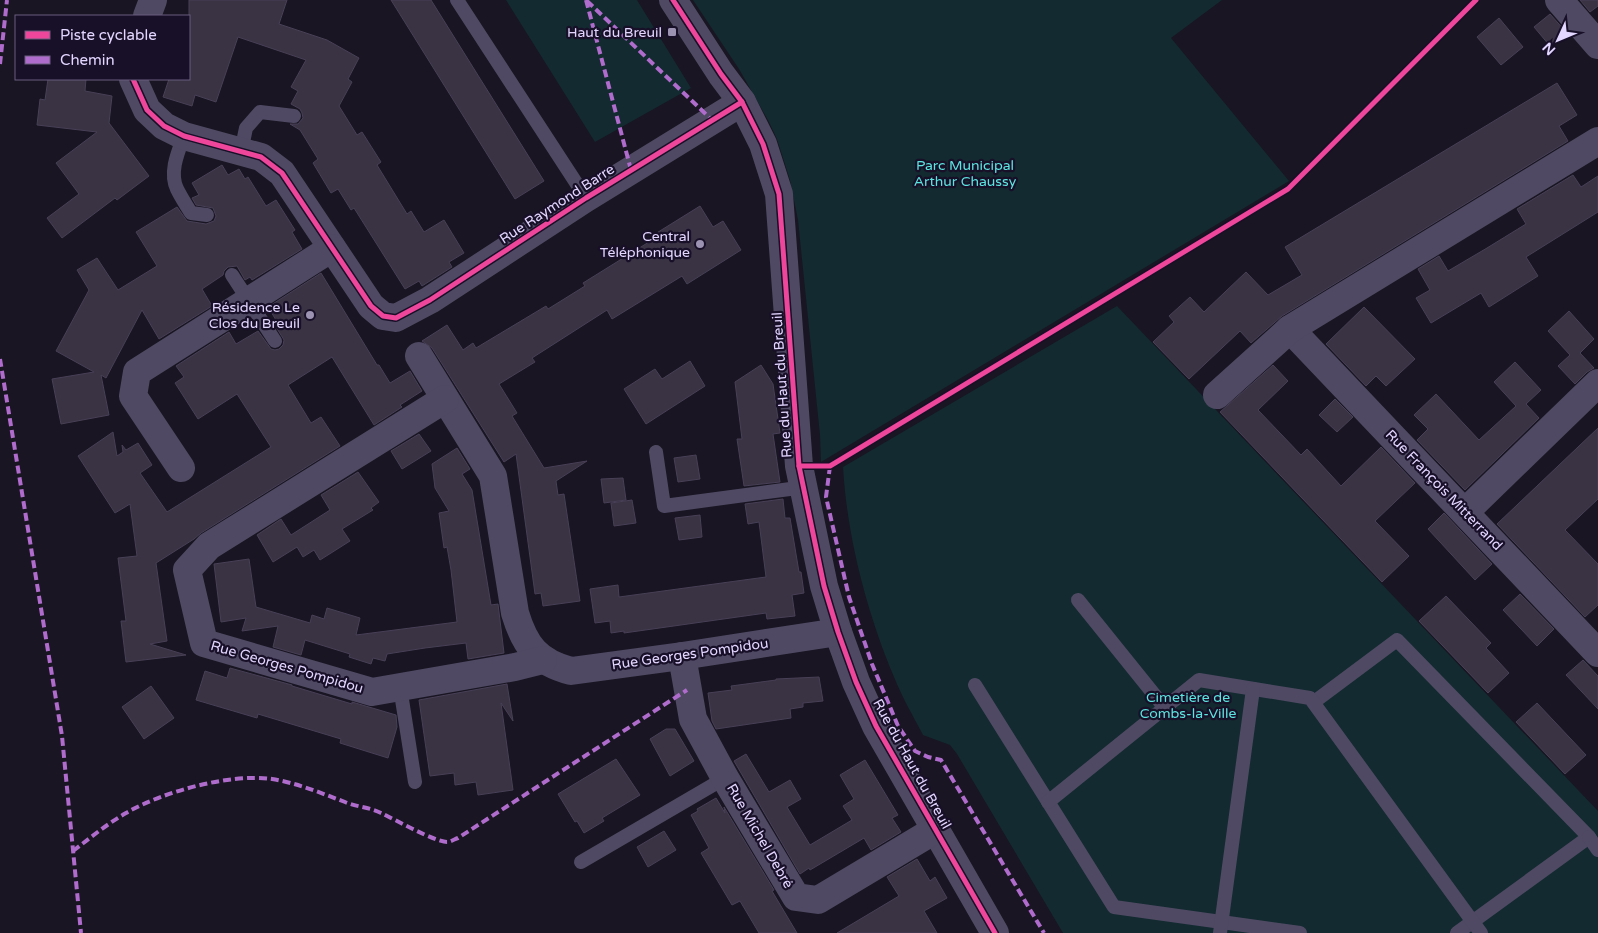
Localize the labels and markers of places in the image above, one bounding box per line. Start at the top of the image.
place label: Haut du Breuil [567,24,662,41]
marker: Haut du Breuil [666,26,678,38]
place label: Central Téléphonique [600,228,690,261]
marker: Central Téléphonique [694,238,706,250]
place label: Résidence Le Clos du Breuil [209,299,300,332]
marker: Résidence Le Clos du Breuil [304,309,316,321]

